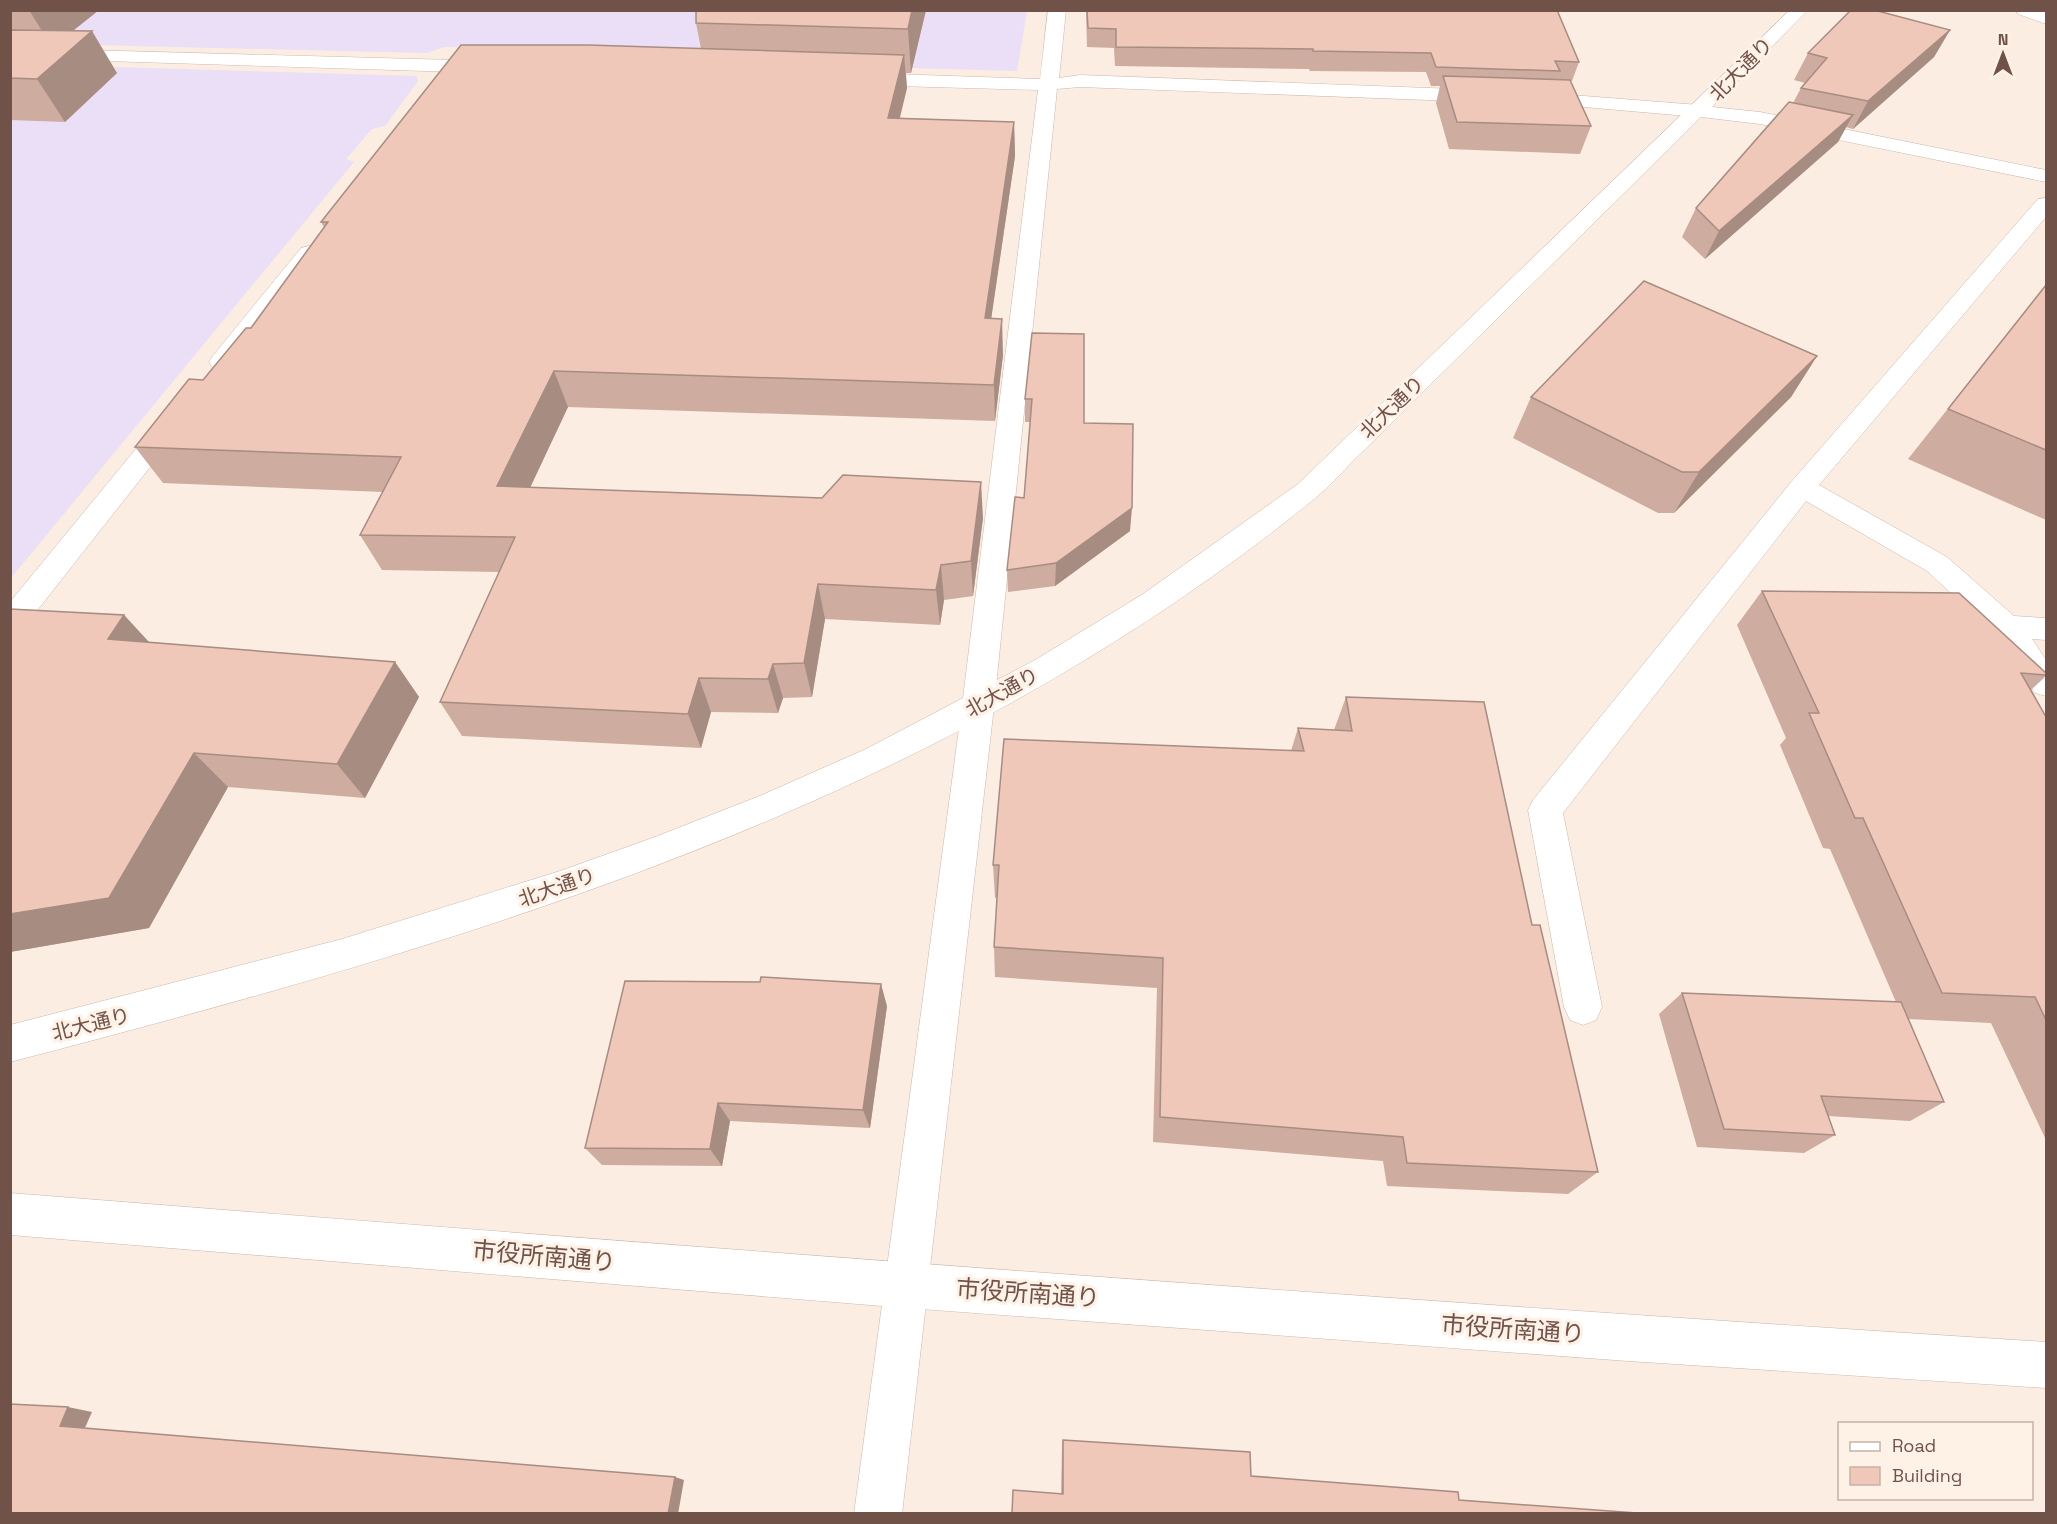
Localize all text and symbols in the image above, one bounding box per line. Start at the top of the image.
north arrow [1973,24,2033,84]
text: N [1998,29,2008,50]
street label: 北大通り [1704,32,1778,106]
street label: 北大通り [1354,370,1430,444]
street label: 北大通り [961,661,1043,723]
street label: 北大通り [515,862,599,912]
street label: 北大通り [49,1002,133,1046]
street label: 市役所南通り [471,1234,617,1278]
street label: 市役所南通り [955,1273,1101,1313]
street label: 市役所南通り [1440,1309,1586,1349]
legend [1838,1422,2033,1500]
text: Road [1892,1434,1936,1457]
text: Building [1892,1464,1962,1487]

